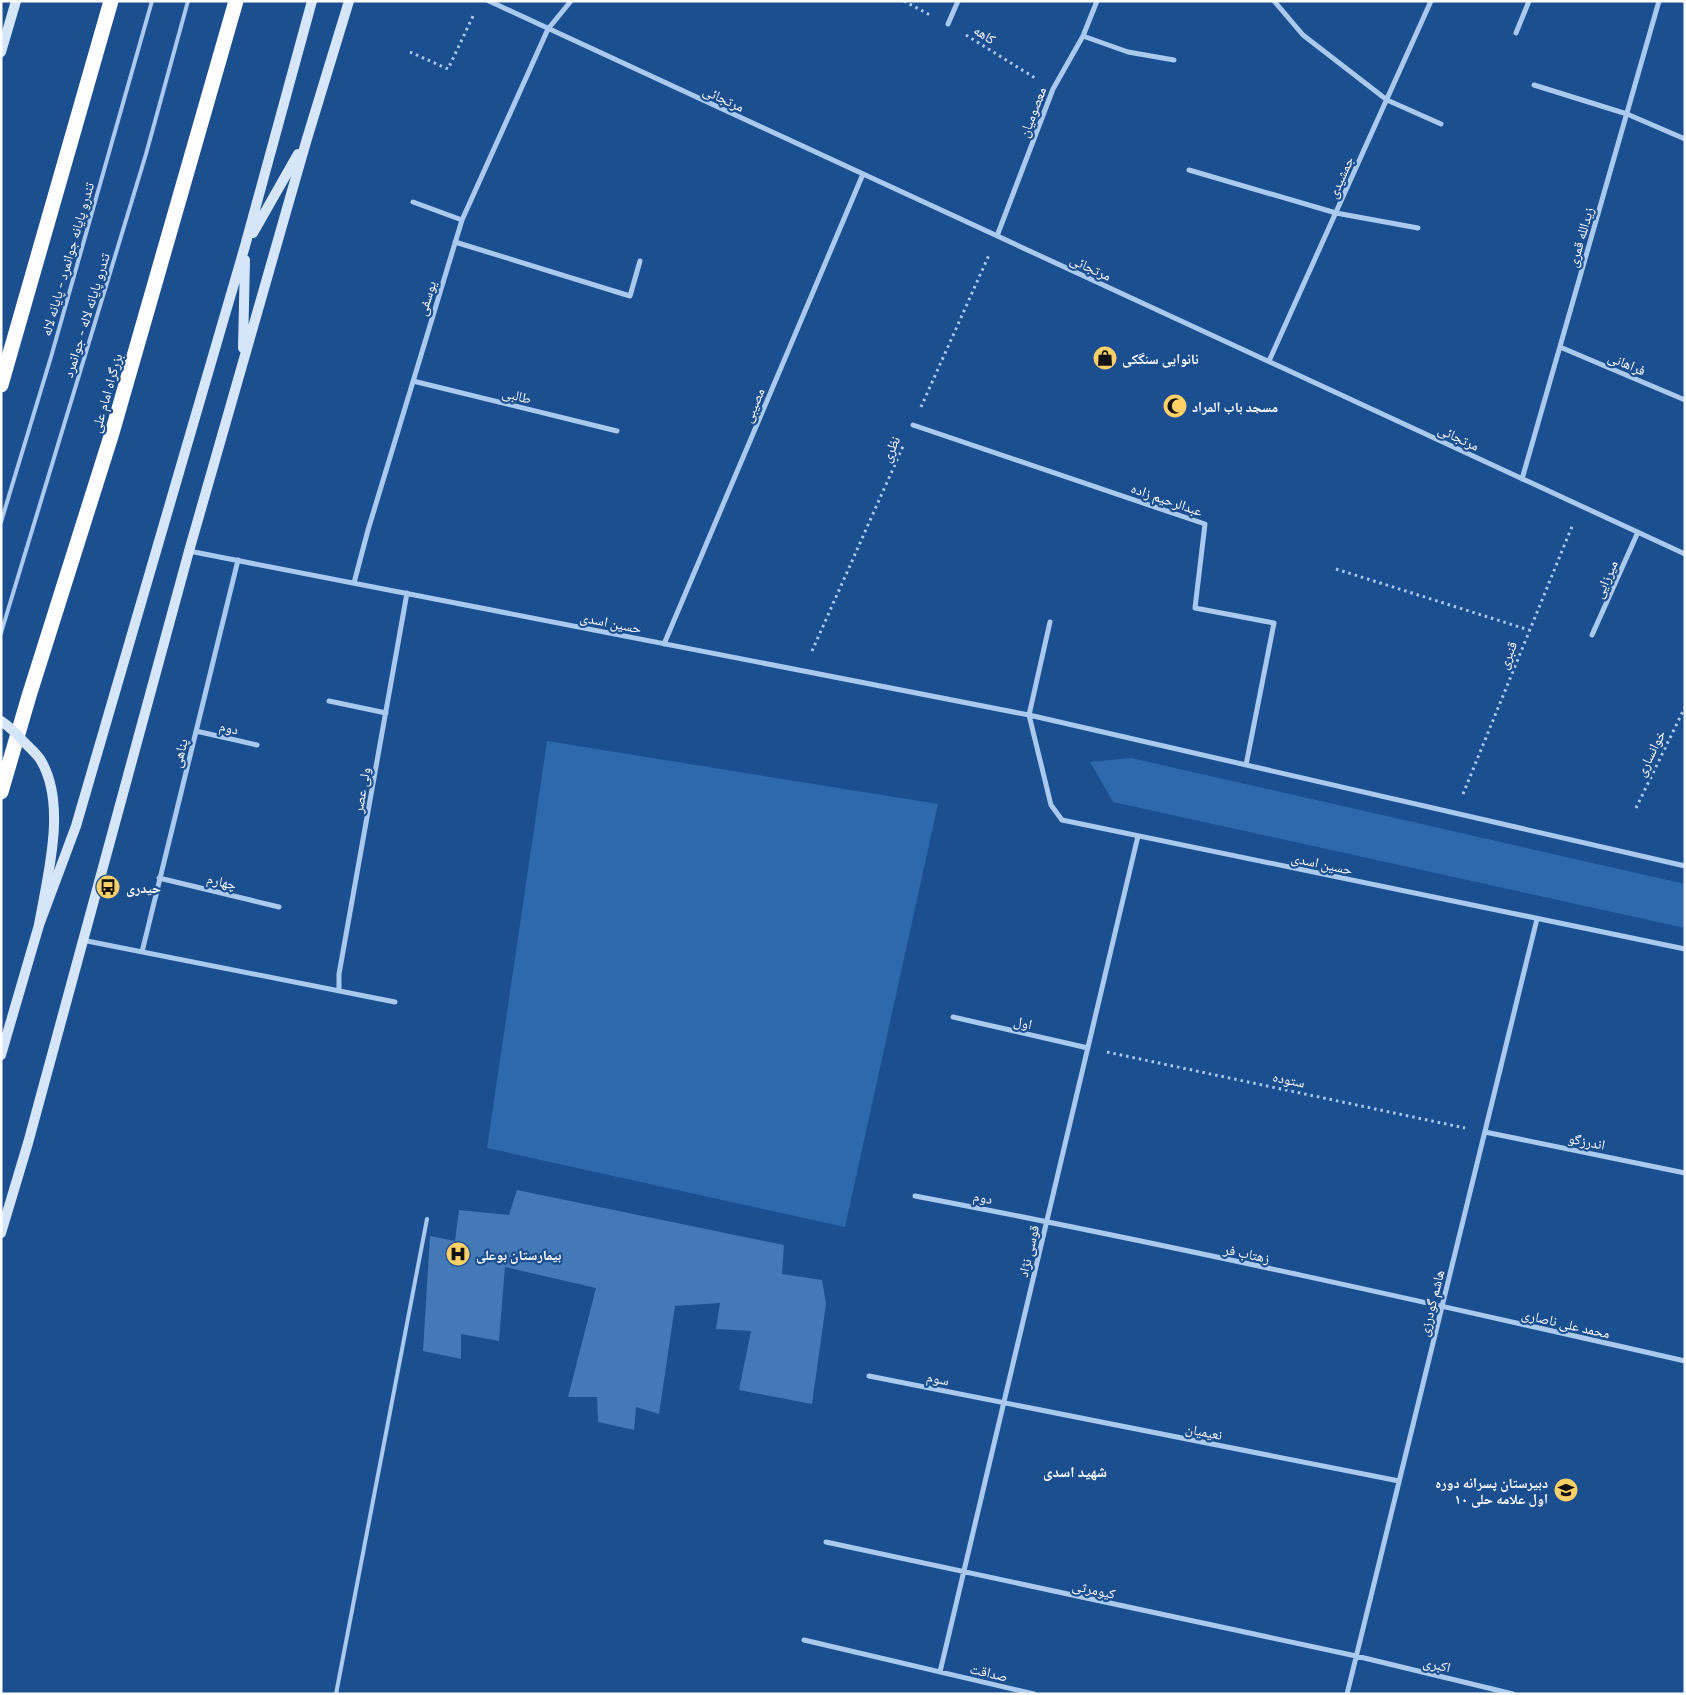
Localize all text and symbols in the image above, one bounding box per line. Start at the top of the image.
street label: کاهه [970,19,1000,49]
street label: مرتجائی [700,79,748,117]
street label: معصومیان [1013,84,1051,140]
street label: جمشیدی [1321,152,1359,202]
street label: تندرو پایانه جوانمرد - پایانه لاله [35,179,99,338]
street label: زیدالله قمری [1561,204,1599,270]
street label: مرتجائی [1067,248,1115,286]
street label: تندرو پایانه لاله - جوانمرد [57,250,115,380]
street label: یوسفی [411,278,441,318]
shop icon: نانوایی سنگکی [1092,345,1118,371]
street label: فراهانی [1605,346,1649,380]
place label: نانوایی سنگکی [1122,348,1199,369]
street label: بزرگراه امام علی [85,351,127,435]
street label: طالبی [500,381,534,409]
street label: مصیبی [736,384,770,426]
mosque icon: مسجد باب المراد [1162,393,1188,419]
place label: مسجد باب المراد [1192,396,1278,417]
street label: مرتجائی [1435,418,1483,456]
street label: نظری [875,432,905,466]
street label: عبدالرحیم زاده [1128,477,1206,521]
street label: میرزایی [1587,556,1623,602]
street label: حسین اسدی [578,606,644,638]
street label: قنبری [1492,638,1522,672]
street label: دوم [217,715,241,739]
street label: خوانساری [1630,726,1670,780]
street label: پناهی [165,736,193,770]
street label: ولی عصر [347,766,375,815]
street label: حسین اسدی [1289,846,1355,880]
street label: چهارم [205,867,239,895]
bus stop icon: حیدری [95,874,121,900]
place label: حیدری [126,877,161,898]
street label: اول [1012,1010,1034,1034]
street label: ستوده [1271,1065,1307,1093]
street label: اندرزگو [1567,1127,1607,1155]
street label: دوم [972,1185,995,1209]
street label: قوسی نژاد [1012,1223,1044,1279]
street label: زهتاب فر [1221,1238,1272,1268]
hospital icon: بیمارستان بوعلی [445,1241,471,1267]
place label: بیمارستان بوعلی [476,1244,562,1265]
street label: هاشم گودرزی [1413,1267,1449,1339]
street label: محمد علی ناصاری [1520,1303,1612,1343]
street label: سوم [925,1366,951,1390]
street label: نعیمیان [1184,1417,1224,1445]
district label: شهید اسدی [1043,1460,1107,1483]
place label: دبیرستان پسرانه دوره اول علامه حلی ۱۰ [1435,1472,1548,1509]
school or university icon: دبیرستان پسرانه دوره اول علامه حلی ۱۰ [1553,1477,1579,1503]
street label: کیومرثی [1070,1574,1118,1604]
street label: اکبری [1421,1651,1453,1677]
street label: صداقت [968,1657,1010,1687]

